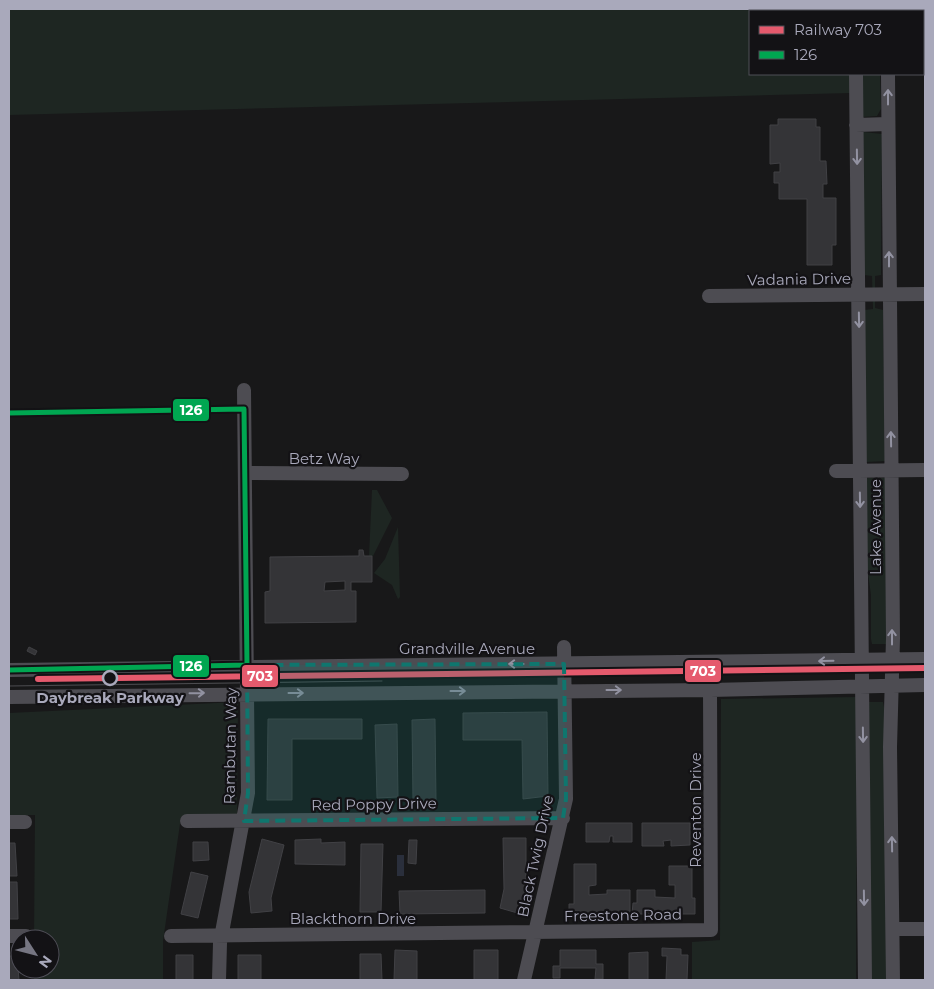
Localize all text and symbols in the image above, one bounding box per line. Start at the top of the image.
legend [749,10,924,75]
text: Railway 703 [794,20,882,39]
text: 126 [794,45,817,64]
one-way arrow [883,89,893,106]
one-way arrow [852,149,862,165]
one-way arrow [884,252,894,268]
street label: Vadania Drive [747,269,851,289]
one-way arrow [854,312,864,328]
line badge: 126 [172,398,210,422]
text: 126 [180,401,202,419]
one-way arrow [886,432,896,448]
street label: Betz Way [289,449,360,468]
street label: Lake Avenue [866,479,885,575]
one-way arrow [855,492,865,508]
one-way arrow [887,629,897,646]
street label: Grandville Avenue [399,639,535,658]
line badge: 126 [172,654,210,678]
one-way arrow [818,656,834,666]
text: 126 [180,657,202,675]
one-way arrow [508,659,524,669]
line badge: 703 [684,659,722,683]
text: 703 [690,662,716,680]
line badge: 703 [241,664,279,688]
text: 703 [247,667,273,685]
marker: Daybreak Parkway [102,670,118,686]
one-way arrow [605,685,621,695]
street label: Rambutan Way [219,686,241,805]
one-way arrow [450,686,466,696]
place label: Daybreak Parkway [36,688,185,707]
one-way arrow [287,688,303,697]
one-way arrow [189,689,205,698]
one-way arrow [858,727,867,743]
street label: Reventon Drive [686,752,705,868]
street label: Red Poppy Drive [311,793,437,815]
street label: Black Twig Drive [513,793,557,919]
one-way arrow [887,836,896,852]
one-way arrow [859,889,869,905]
street label: Freestone Road [564,904,682,926]
street label: Blackthorn Drive [290,909,416,928]
north arrow [10,929,60,979]
text: N [35,952,56,972]

